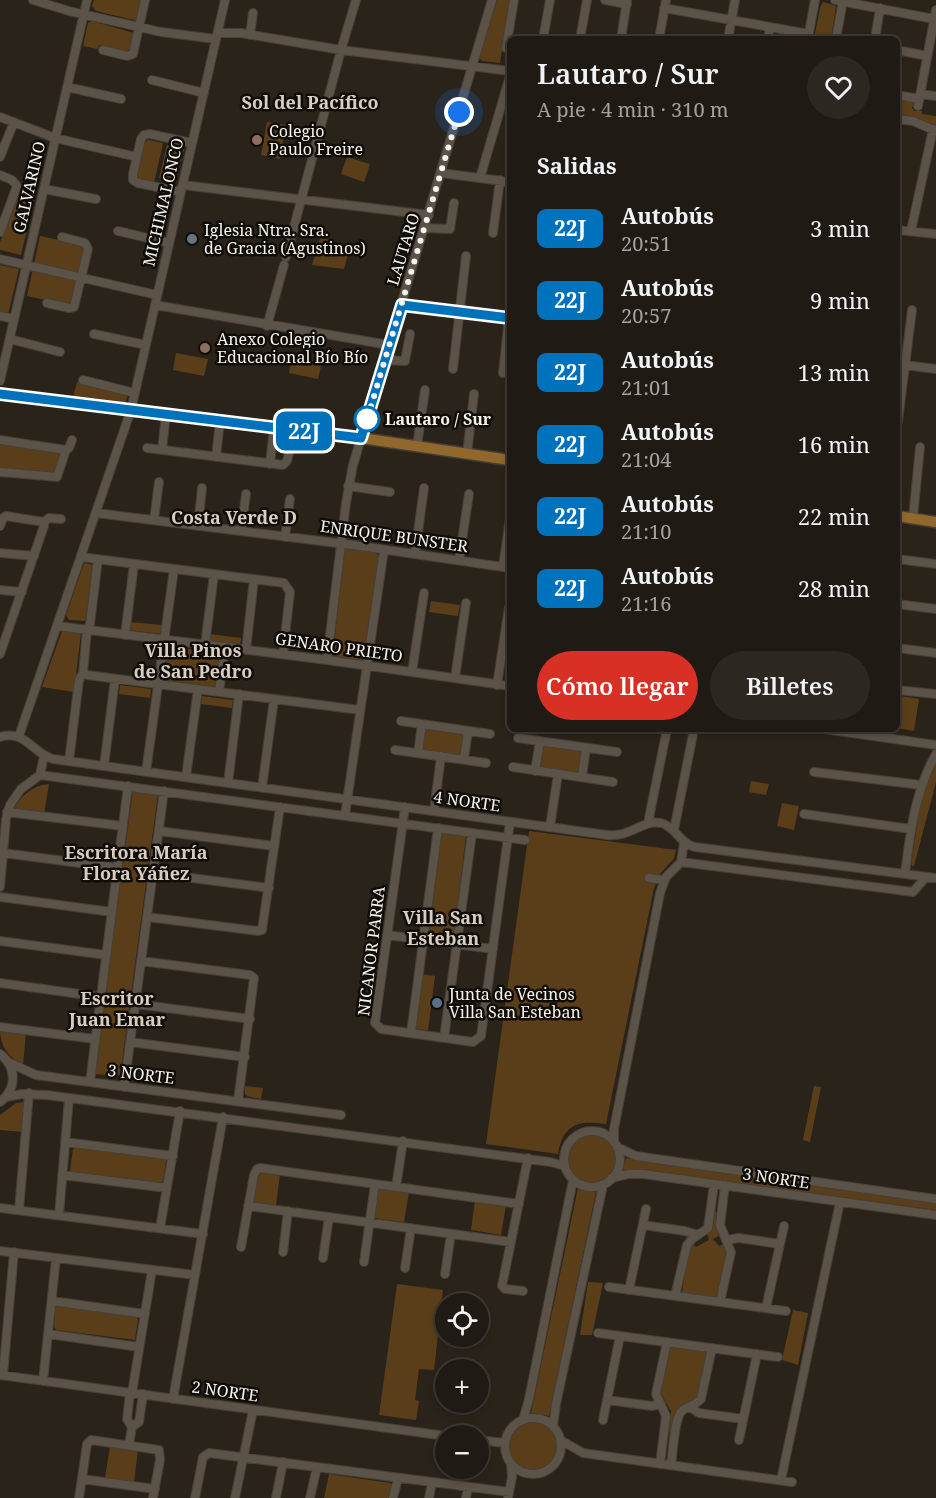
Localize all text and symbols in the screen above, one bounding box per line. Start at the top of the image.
text: Lautaro / Sur [537,54,719,92]
button: heart [807,56,870,119]
district label: Sol del Pacífico [241,90,379,114]
text: A pie · 4 min · 310 m [537,96,729,123]
your location [444,97,474,127]
place label: Colegio Paulo Freire [269,120,363,160]
marker: Colegio Paulo Freire [250,133,264,147]
street label: MICHIMALONCO [138,136,188,268]
street label: GALVARINO [8,139,50,235]
text: Salidas [537,150,617,180]
text: Autobús [621,200,714,230]
street label: LAUTARO [382,210,424,288]
text: 3 min [810,213,870,243]
text: 22J [554,214,586,242]
place label: Iglesia Ntra. Sra. de Gracia (Agustinos) [204,219,366,259]
text: 20:51 [621,230,671,257]
marker: Iglesia Ntra. Sra. de Gracia (Agustinos) [185,232,199,246]
text: Autobús [621,272,714,302]
text: 9 min [810,285,870,315]
text: 22J [554,286,586,314]
text: 20:57 [621,302,671,329]
place label: Anexo Colegio Educacional Bío Bío [217,328,368,368]
marker: Anexo Colegio Educacional Bío Bío [198,341,212,355]
text: Autobús [621,344,714,374]
text: 13 min [798,357,870,387]
text: 22J [554,358,586,386]
text: 21:01 [621,374,671,401]
marker: Lautaro / Sur [354,406,380,432]
place label: Lautaro / Sur [385,408,492,430]
line badge: 22J [270,412,338,450]
text: Autobús [621,416,714,446]
text: 22J [288,417,320,445]
text: 16 min [798,429,870,459]
text: 22J [554,430,586,458]
text: 21:04 [621,446,671,473]
text: Autobús [621,488,714,518]
text: 22 min [798,501,870,531]
text: 22J [554,502,586,530]
district label: Costa Verde D [171,505,297,529]
street label: ENRIQUE BUNSTER [319,515,470,557]
text: 21:10 [621,518,671,545]
text: Autobús [621,560,714,590]
text: 28 min [798,573,870,603]
text: 22J [554,574,586,602]
text: 21:16 [621,590,671,617]
street label: GENARO PRIETO [274,627,404,667]
district label: Villa Pinos de San Pedro [134,638,252,683]
button: Cómo llegar [537,651,698,720]
button: Billetes [710,651,870,720]
street label: 4 NORTE [432,785,502,817]
district label: Escritora María Flora Yáñez [64,840,208,885]
street label: NICANOR PARRA [352,884,390,1017]
district label: Villa San Esteban [403,905,483,950]
place label: Junta de Vecinos Villa San Esteban [448,983,581,1023]
district label: Escritor Juan Emar [68,986,166,1031]
marker: Junta de Vecinos Villa San Esteban [430,996,444,1010]
street label: 3 NORTE [106,1059,176,1089]
street label: 3 NORTE [741,1162,811,1194]
map controls [435,1293,489,1479]
button: locate [435,1293,489,1347]
button: + [435,1359,489,1413]
street label: 2 NORTE [190,1375,260,1407]
button: − [435,1425,489,1479]

